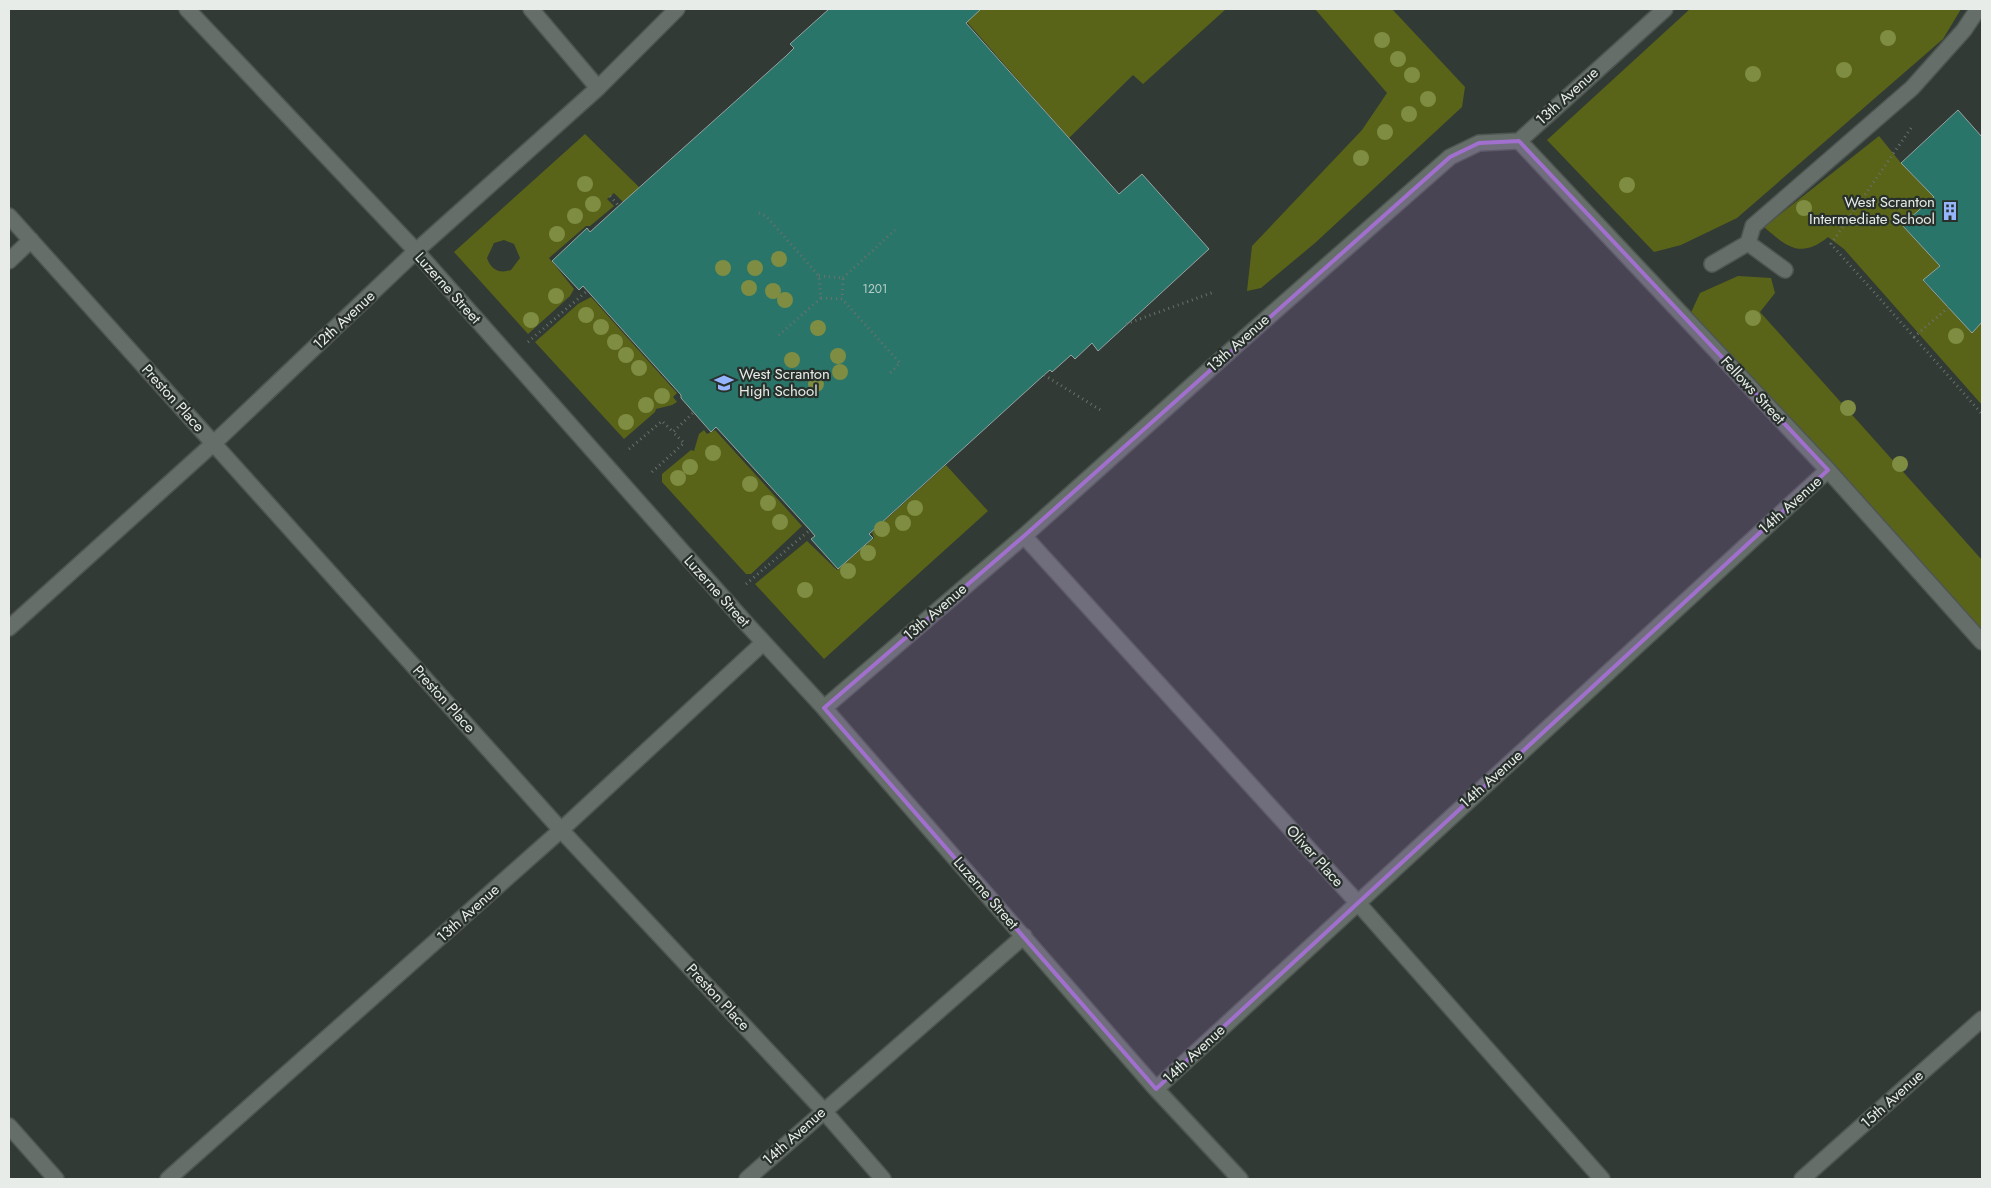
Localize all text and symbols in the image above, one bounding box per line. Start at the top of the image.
street label: 13th Avenue [1531,62,1603,130]
place label: West Scranton Intermediate School [1809,191,1935,230]
building icon: West Scranton Intermediate School [1939,200,1961,222]
street label: Luzerne Street [410,247,486,329]
house number: 1201 [863,280,887,298]
street label: 12th Avenue [308,285,380,355]
street label: 13th Avenue [1202,309,1274,377]
street label: Fellows Street [1716,351,1791,429]
street label: Preston Place [137,359,210,437]
place label: West Scranton High School [739,363,830,402]
school or university icon: West Scranton High School [713,372,735,394]
street label: 14th Avenue [1754,470,1827,539]
street label: Luzerne Street [679,550,755,632]
street label: 13th Avenue [898,578,972,646]
street label: Preston Place [408,660,481,738]
street label: 14th Avenue [1455,744,1528,813]
street label: Oliver Place [1281,820,1349,892]
street label: Luzerne Street [948,852,1024,934]
street label: 13th Avenue [432,879,504,947]
street label: Preston Place [681,959,755,1036]
street label: 14th Avenue [1158,1019,1230,1089]
street label: 15th Avenue [1856,1065,1929,1133]
street label: 14th Avenue [758,1101,831,1170]

